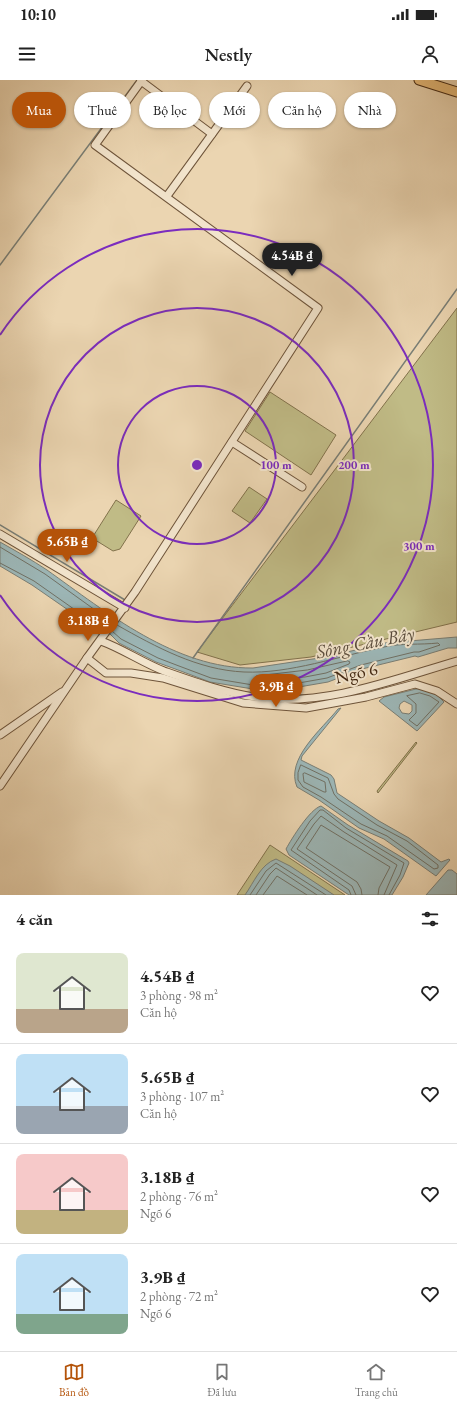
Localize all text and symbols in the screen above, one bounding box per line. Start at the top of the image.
text: 10:10 [20,5,56,24]
icon: menu [16,43,38,65]
text: Nestly [205,43,252,66]
icon: person [419,43,441,65]
chip: Mua [12,92,66,128]
chip: Thuê [74,92,131,128]
chip: Bộ lọc [139,92,201,128]
chip: Mới [209,92,260,128]
chip: Căn hộ [268,92,336,128]
chip: Nhà [344,92,396,128]
pin: 4.54B ₫ [255,243,329,277]
text: 4.54B ₫ [271,247,313,264]
text: 100 m [260,457,292,473]
text: 200 m [338,457,370,473]
centre of rings [190,458,204,472]
pin: 5.65B ₫ [30,529,104,563]
text: 5.65B ₫ [46,533,88,550]
text: 300 m [403,538,435,554]
pin: 3.18B ₫ [51,608,125,642]
text: 3.18B ₫ [67,612,109,629]
water label: Sông Cầu Bây [313,621,417,664]
street label: Ngõ 6 [332,656,380,689]
pin: 3.9B ₫ [243,674,309,708]
text: 3.9B ₫ [259,678,293,695]
text: 4 căn [16,908,53,930]
icon: filters [419,908,441,930]
text: 4.54B ₫ [140,965,194,987]
icon: home [48,969,96,1017]
icon: heart [419,982,441,1004]
text: 3 phòng · 98 m² [140,987,218,1004]
text: Căn hộ [140,1004,177,1021]
text: 5.65B ₫ [140,1066,194,1088]
icon: home [48,1070,96,1118]
icon: heart [419,1083,441,1105]
text: 3 phòng · 107 m² [140,1088,224,1105]
text: Căn hộ [140,1105,177,1122]
text: 3.18B ₫ [140,1166,194,1188]
icon: home [48,1170,96,1218]
icon: heart [419,1183,441,1205]
text: 2 phòng · 76 m² [140,1188,218,1205]
text: Ngõ 6 [140,1205,171,1222]
text: 3.9B ₫ [140,1266,185,1288]
icon: home [48,1270,96,1318]
icon: heart [419,1283,441,1305]
text: 2 phòng · 72 m² [140,1288,218,1305]
text: Ngõ 6 [140,1305,171,1322]
tab: Bản đồ [59,1361,89,1399]
tab: Đã lưu [207,1361,237,1399]
tab: Trang chủ [355,1361,398,1399]

